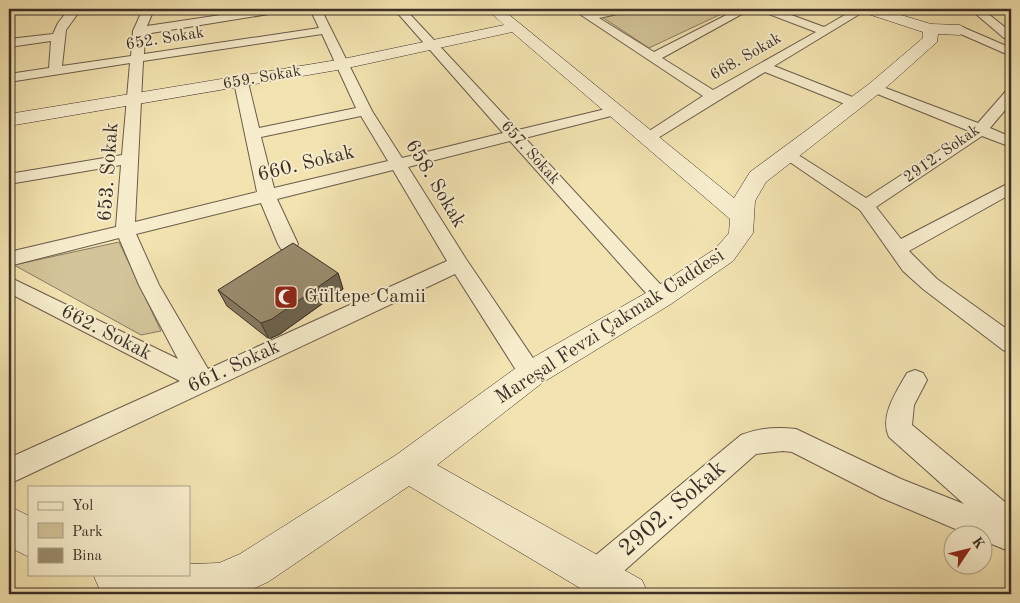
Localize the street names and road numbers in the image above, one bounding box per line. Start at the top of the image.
street label: 652. Sokak [125,25,205,53]
street label: 668. Sokak [708,30,784,84]
street label: 659. Sokak [222,63,302,93]
street label: 657. Sokak [498,118,562,188]
street label: 653. Sokak [96,122,122,222]
street label: 2912. Sokak [901,122,983,186]
street label: 658. Sokak [401,136,469,232]
street label: 660. Sokak [256,142,356,186]
street label: Mareşal Fevzi Çakmak Caddesi [492,246,728,408]
street label: 662. Sokak [57,302,155,364]
street label: 661. Sokak [185,337,283,397]
street label: 2902. Sokak [615,456,731,562]

